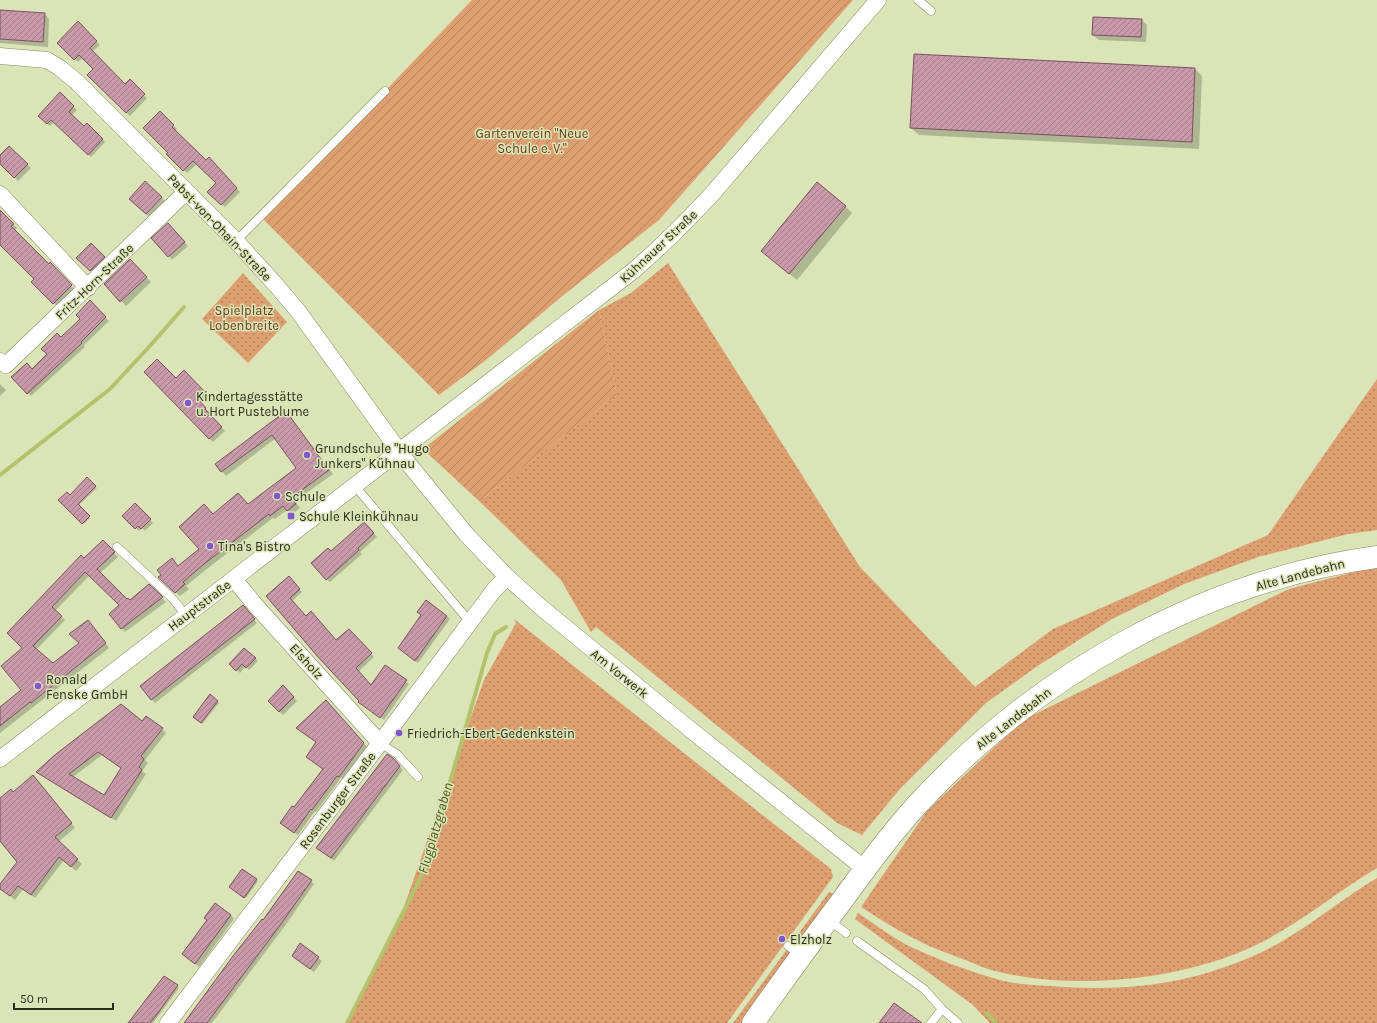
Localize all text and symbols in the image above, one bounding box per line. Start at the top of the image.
park label: Gartenverein "Neue Schule e. V." [475,126,589,156]
street label: Pabst-von-Ohain-Straße [165,171,275,284]
street label: Kühnauer Straße [617,206,700,286]
street label: Fritz-Horn-Straße [52,240,137,323]
park label: Spielplatz Lobenbreite [209,303,279,333]
place label: Kindertagesstätte u. Hort Pusteblume [196,389,310,419]
marker: Kindertagesstätte u. Hort Pusteblume [183,398,193,408]
place label: Grundschule "Hugo Junkers" Kühnau [315,441,429,471]
marker: Grundschule "Hugo Junkers" Kühnau [302,450,312,460]
place label: Schule [285,489,326,504]
marker: Schule [272,491,282,501]
place label: Schule Kleinkühnau [299,509,419,524]
marker: Schule Kleinkühnau [286,511,296,521]
place label: Tina's Bistro [218,539,291,554]
marker: Tina's Bistro [205,541,215,551]
street label: Alte Landebahn [1254,555,1346,594]
street label: Hauptstraße [165,577,234,634]
street label: Elsholz [287,641,326,682]
street label: Am Vorwerk [588,646,651,701]
place label: Ronald Fenske GmbH [46,672,128,702]
marker: Ronald Fenske GmbH [33,681,43,691]
street label: Alte Landebahn [973,684,1054,753]
place label: Friedrich-Ebert-Gedenkstein [407,726,575,741]
marker: Friedrich-Ebert-Gedenkstein [394,728,404,738]
street label: Rosenburger Straße [296,749,379,852]
water label: Flugplatzgraben [414,781,457,876]
place label: Elzholz [790,932,832,947]
marker: Elzholz [777,934,787,944]
scale bar [14,985,113,1011]
text: 50 m [20,992,48,1006]

